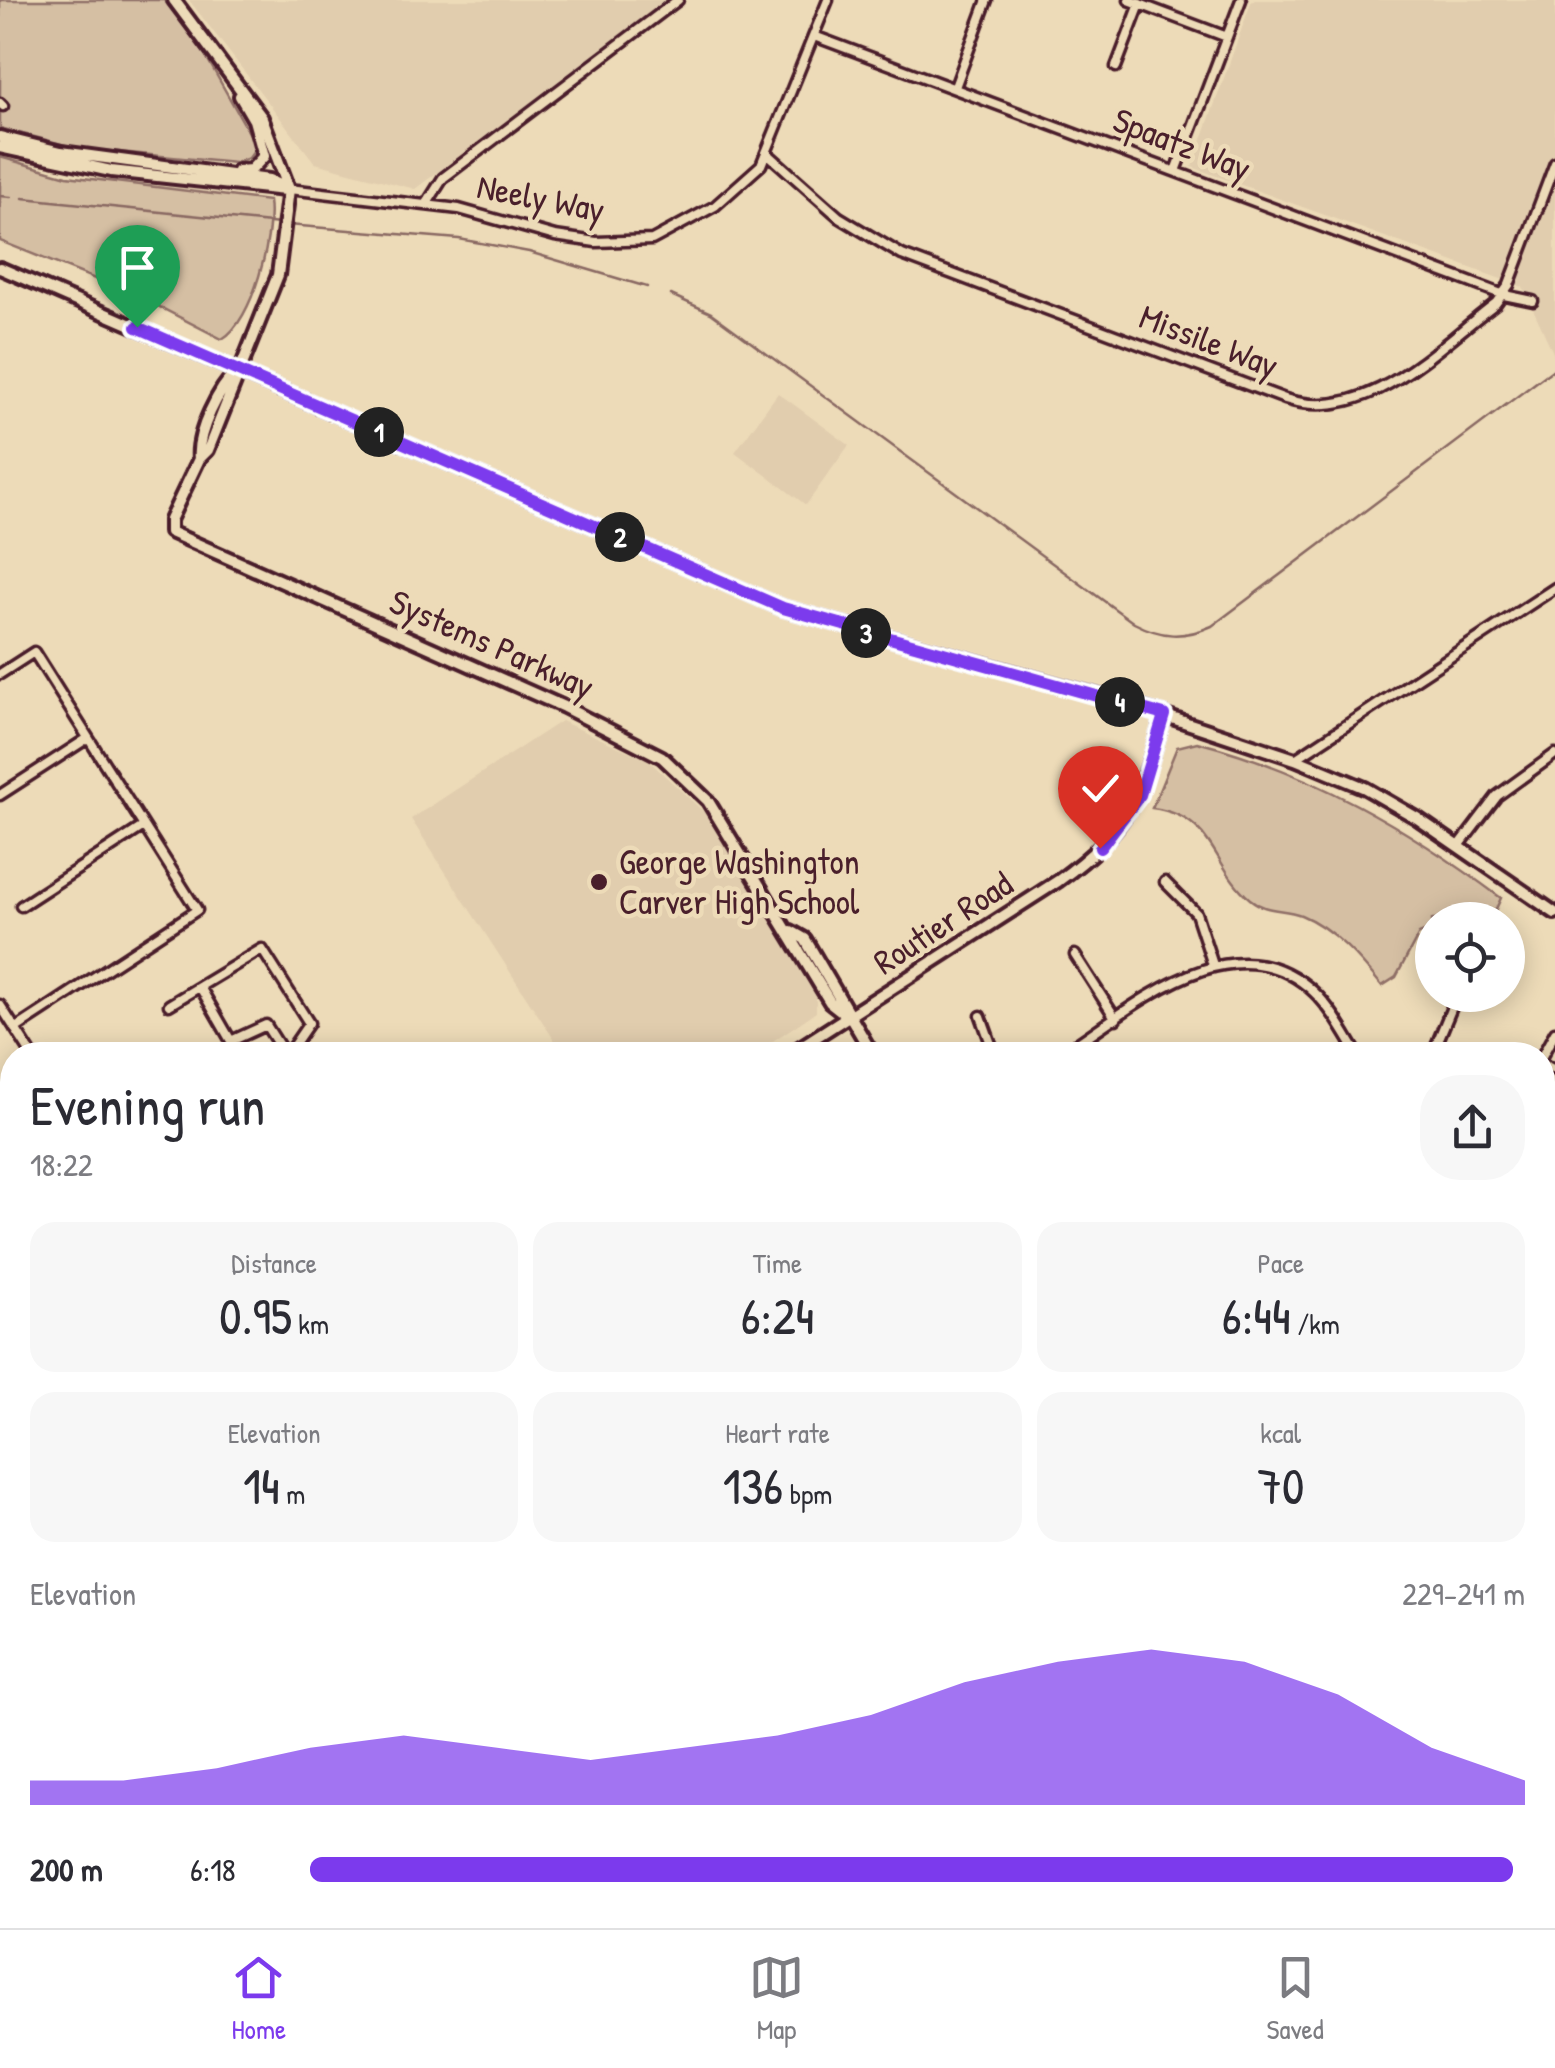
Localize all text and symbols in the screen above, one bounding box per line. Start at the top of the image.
street label: Spaatz Way [1107,96,1258,191]
street label: Neely Way [473,162,609,233]
pin [95,225,180,328]
icon: arrive [110,240,165,295]
street label: Missile Way [1133,293,1285,388]
pin: 1 [354,407,404,457]
text: 1 [374,413,384,451]
pin: 2 [595,512,645,562]
text: 2 [613,518,627,556]
street label: Systems Parkway [383,578,602,710]
pin: 3 [841,608,891,658]
text: 3 [860,614,872,652]
pin: 4 [1095,677,1145,727]
text: 4 [1115,683,1125,721]
pin [1058,746,1143,849]
icon: check [1073,761,1128,816]
place label: George Washington Carver High School [619,838,860,925]
street label: Routier Road [864,860,1021,985]
marker: George Washington Carver High School [588,871,610,893]
map controls [1415,902,1525,1012]
button: locate [1415,902,1525,1012]
text: Evening run [30,1068,265,1142]
button: share [1420,1075,1525,1180]
text: 18:22 [30,1143,93,1186]
text: Distance [231,1244,317,1282]
text: Time [753,1244,802,1282]
text: Pace [1258,1244,1304,1282]
text: 0.95 [219,1282,292,1350]
text: 6:24 [741,1282,814,1350]
text: 6:44 [1222,1282,1291,1350]
text: km [292,1305,329,1343]
text: /km [1291,1305,1340,1343]
text: Elevation [228,1414,321,1452]
text: Heart rate [725,1414,830,1452]
text: kcal [1260,1414,1301,1452]
text: 14 [243,1452,280,1520]
text: 136 [723,1452,783,1520]
text: 70 [1257,1452,1304,1520]
text: m [280,1475,305,1513]
text: bpm [783,1475,832,1513]
text: Elevation [30,1572,136,1615]
text: 229–241 m [1402,1572,1525,1615]
text: 200 m [30,1848,103,1891]
text: 6:18 [190,1848,236,1891]
tab: Home [231,1950,286,2048]
tab: Map [749,1950,804,2048]
tab: Saved [1267,1950,1324,2048]

